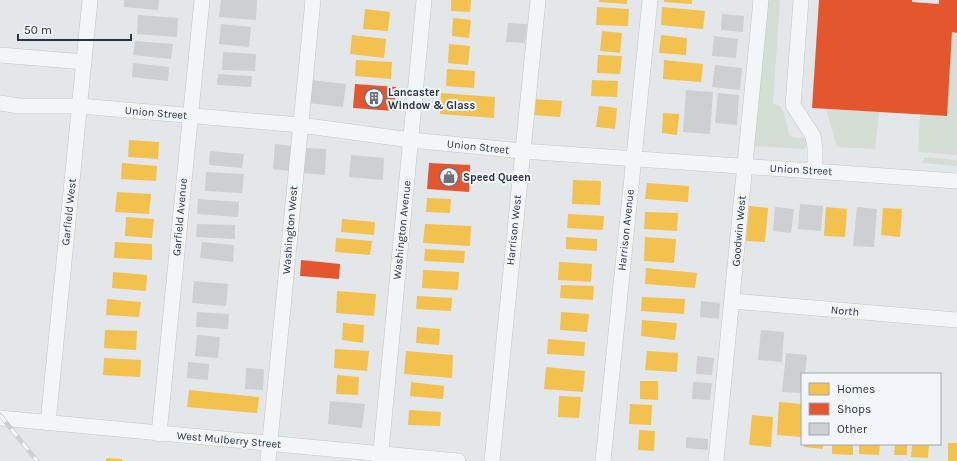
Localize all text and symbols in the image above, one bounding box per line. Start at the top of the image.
scale bar [18,16,131,42]
text: 50 m [24,23,52,37]
place label: Lancaster Window & Glass [388,86,475,112]
building icon: Lancaster Window & Glass [363,87,385,109]
street label: Union Street [124,104,188,122]
street label: Union Street [446,137,510,157]
street label: Union Street [769,162,833,178]
shop icon: Speed Queen [438,166,460,188]
place label: Speed Queen [463,171,531,184]
street label: Garfield Avenue [170,177,190,257]
street label: Garfield West [59,178,79,246]
street label: Washington Avenue [390,179,414,280]
street label: Washington West [280,185,300,275]
street label: Harrison Avenue [615,188,637,271]
street label: Harrison West [504,194,524,266]
street label: Goodwin West [729,195,749,267]
street label: North [830,303,860,319]
legend [801,373,941,445]
text: Homes [837,382,875,396]
text: Shops [837,402,871,416]
text: Other [837,422,868,436]
street label: West Mulberry Street [176,429,282,451]

